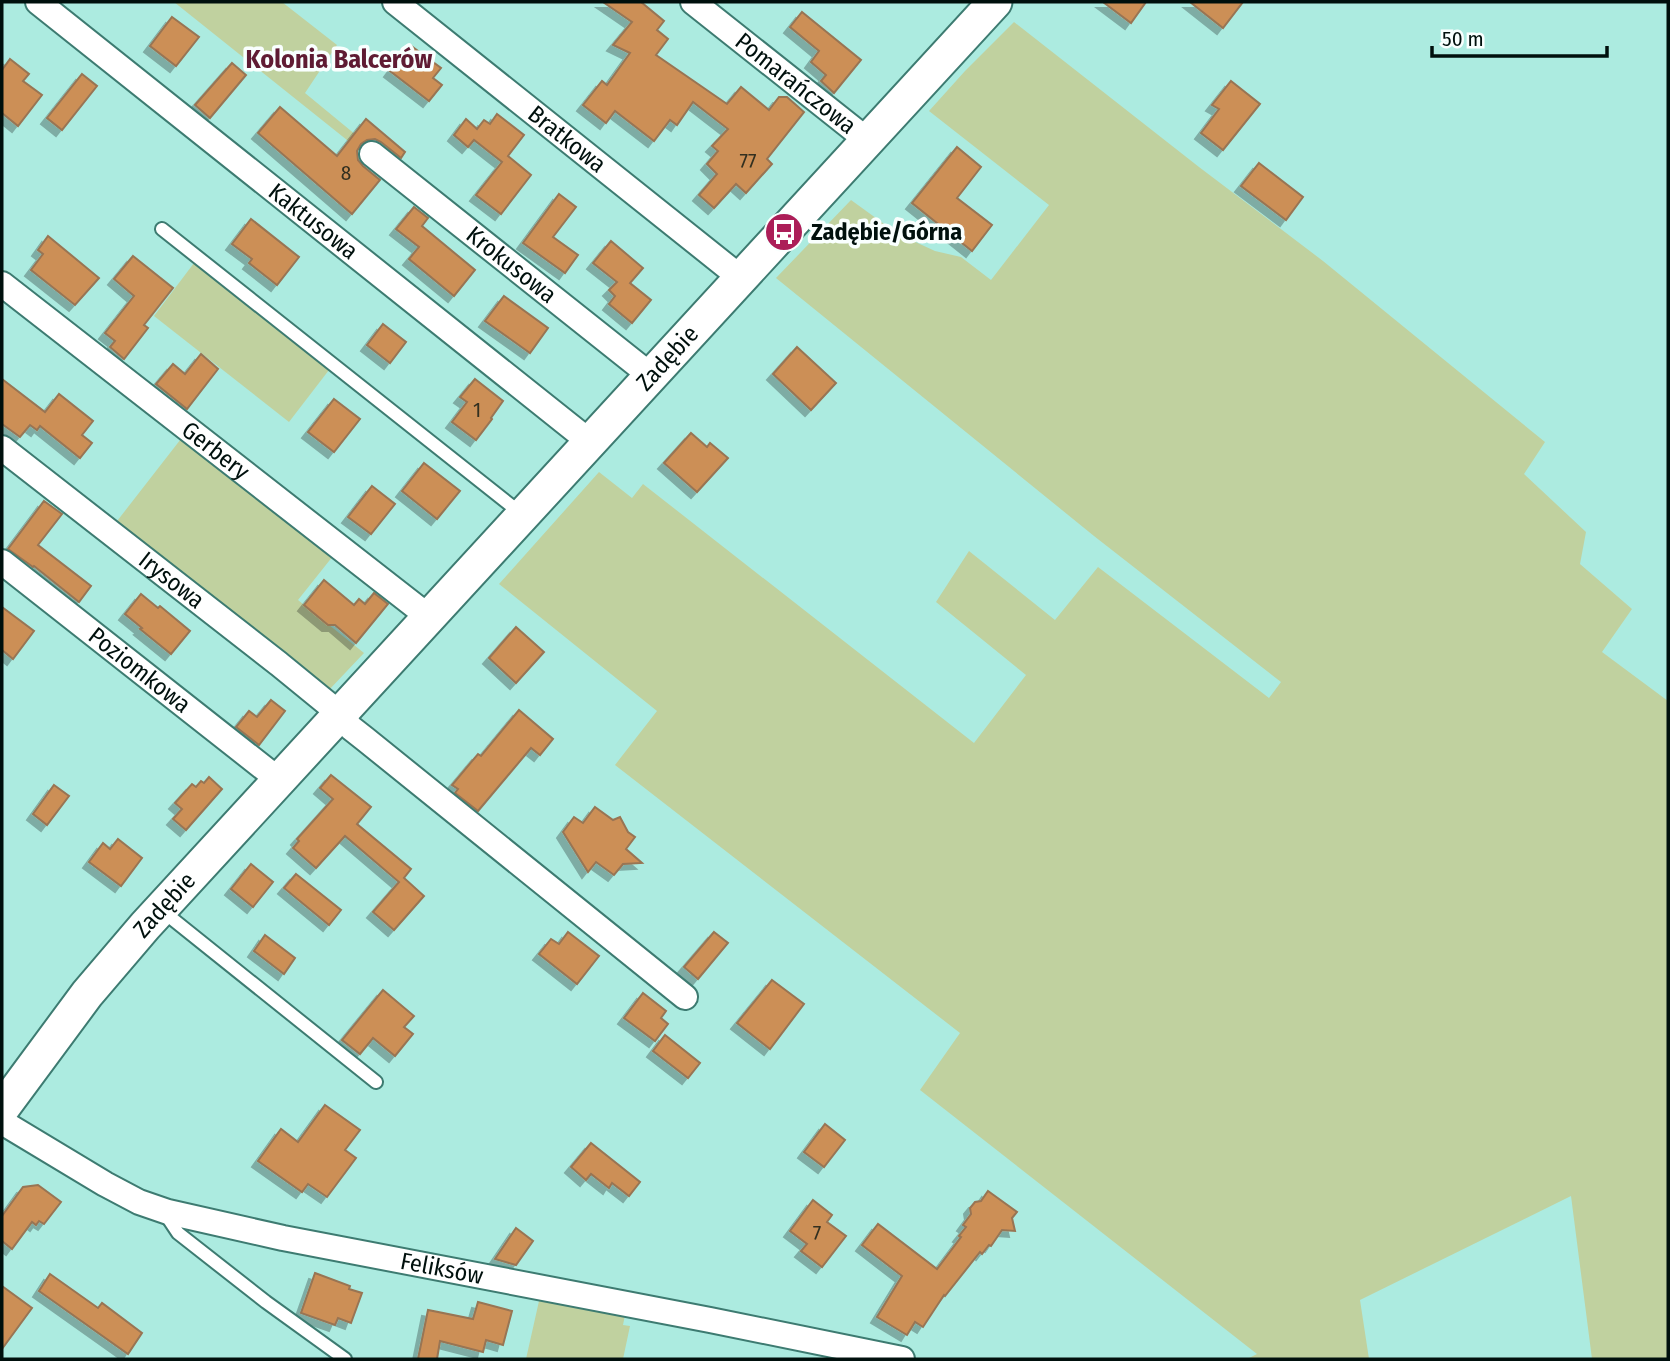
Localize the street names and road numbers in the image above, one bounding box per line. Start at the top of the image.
street label: Pomarańczowa [730,27,862,140]
street label: Bratkowa [523,100,611,179]
street label: Kaktusowa [263,177,363,265]
street label: Krokusowa [461,221,562,309]
street label: Zadębie [631,320,704,396]
street label: Gerbery [176,416,255,486]
street label: Irysowa [133,546,210,614]
street label: Poziomkowa [83,622,196,719]
street label: Zadębie [128,867,201,943]
street label: Feliksów [398,1247,486,1290]

